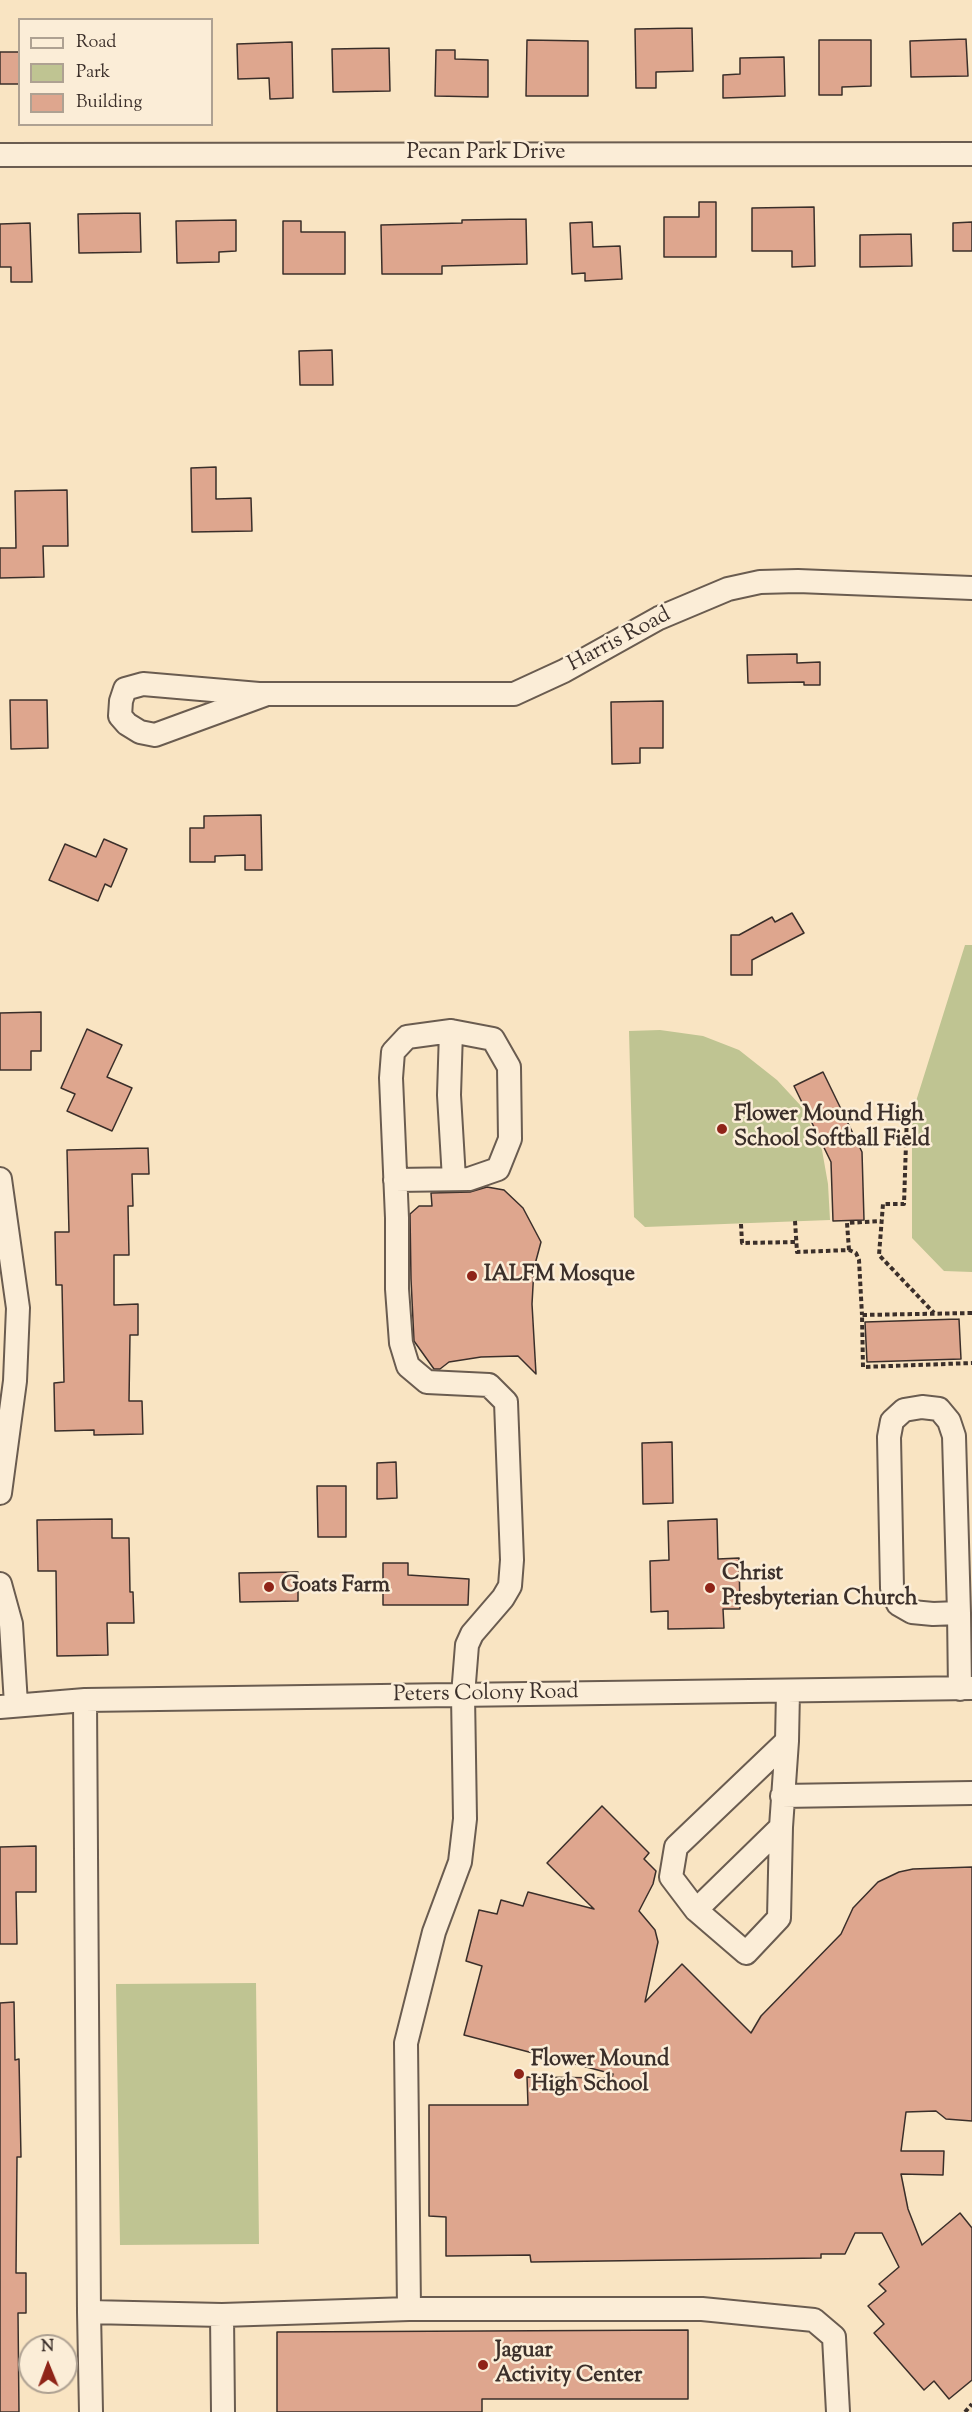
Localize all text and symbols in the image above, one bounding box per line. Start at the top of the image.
legend [18,18,213,126]
text: Road [76,30,116,56]
text: Park [76,60,110,86]
text: Building [76,90,142,116]
street label: Pecan Park Drive [406,141,566,167]
street label: Harris Road [564,603,676,679]
place label: Flower Mound High School Softball Field [734,1103,930,1154]
marker: Flower Mound High School Softball Field [715,1122,729,1136]
place label: IALFM Mosque [484,1263,635,1289]
marker: IALFM Mosque [465,1269,479,1283]
place label: Christ Presbyterian Church [722,1562,918,1614]
place label: Goats Farm [281,1574,390,1600]
marker: Goats Farm [262,1580,276,1594]
marker: Christ Presbyterian Church [703,1581,717,1595]
street label: Peters Colony Road [393,1680,579,1710]
place label: Flower Mound High School [531,2048,669,2100]
marker: Flower Mound High School [512,2067,526,2081]
north arrow [18,2334,78,2394]
text: N [41,2336,54,2359]
place label: Jaguar Activity Center [495,2339,642,2390]
marker: Jaguar Activity Center [476,2358,490,2372]

